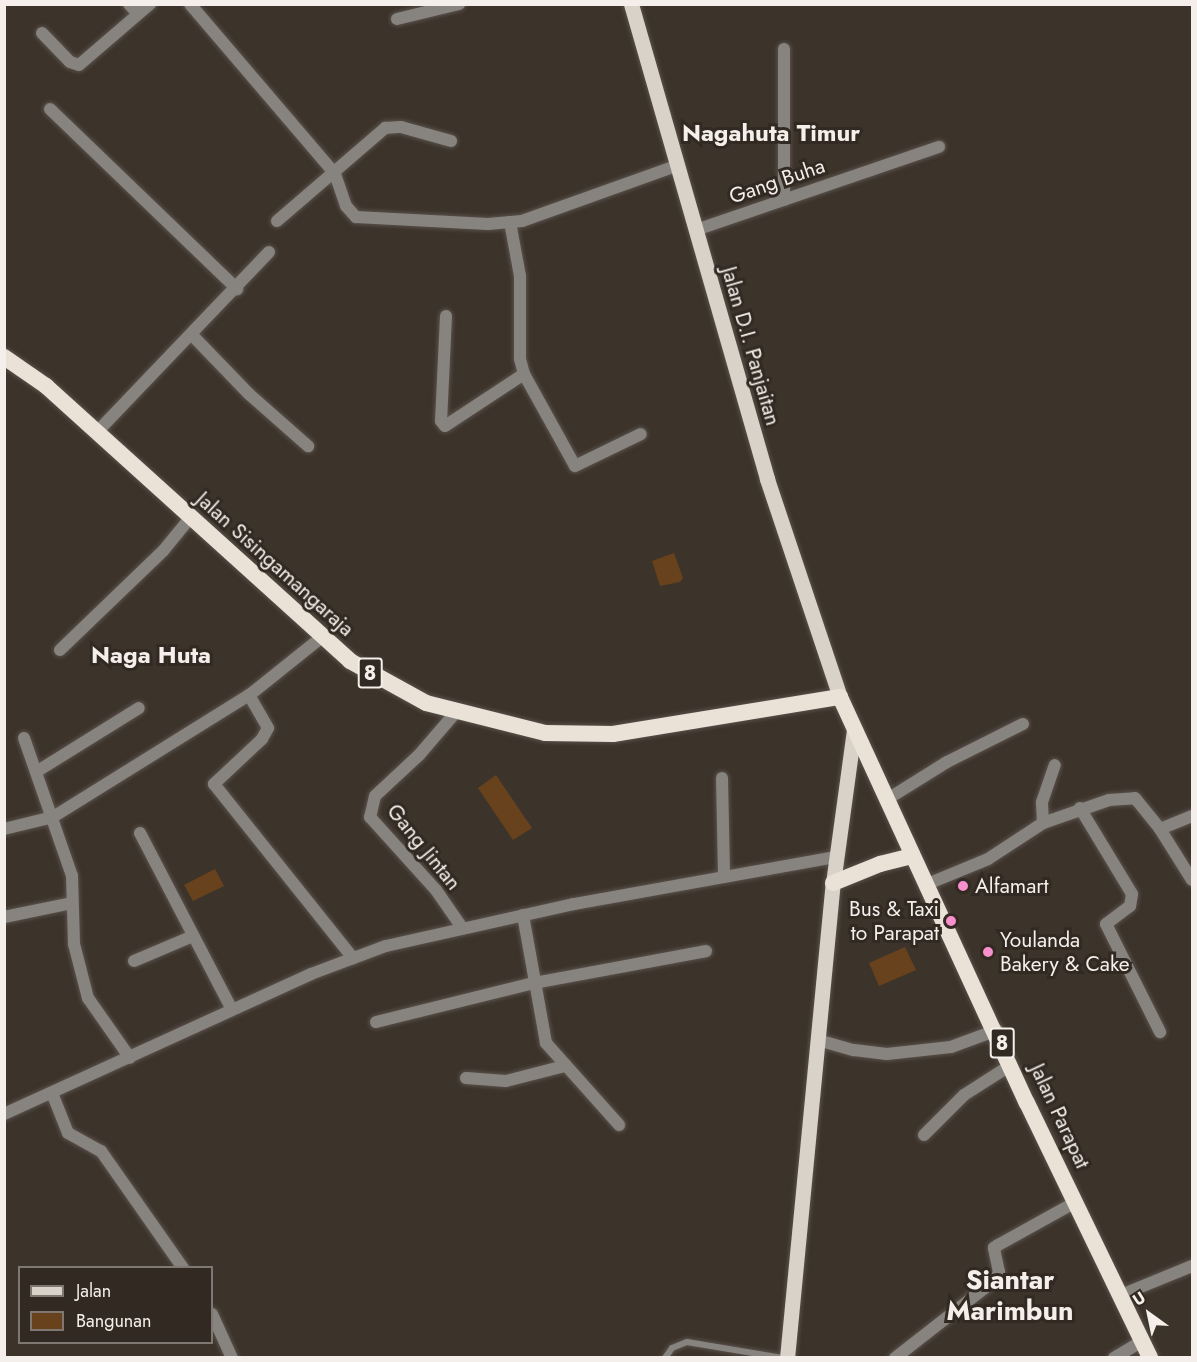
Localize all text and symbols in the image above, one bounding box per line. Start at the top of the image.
district label: Nagahuta Timur [682,119,860,147]
street label: Gang Buha [726,153,828,209]
street label: Jalan D.I. Panjaitan [716,264,786,428]
street label: Jalan Sisingamangaraja [191,487,359,641]
district label: Naga Huta [91,641,211,669]
road number: 8 [356,656,384,690]
street label: Gang Jintan [382,799,466,895]
place label: Alfamart [975,873,1049,899]
marker: Alfamart [956,879,970,893]
place label: Bus & Taxi to Parapat [849,896,939,946]
marker: Bus & Taxi to Parapat [944,914,958,928]
place label: Youlanda Bakery & Cake [1000,927,1130,977]
marker: Youlanda Bakery & Cake [981,945,995,959]
road number: 8 [988,1026,1016,1060]
street label: Jalan Parapat [1025,1060,1095,1172]
district label: Siantar Marimbun [946,1263,1074,1326]
legend [18,1266,213,1344]
text: Jalan [76,1278,111,1304]
north arrow [1119,1284,1179,1344]
text: U [1128,1286,1150,1311]
text: Bangunan [76,1308,151,1334]

